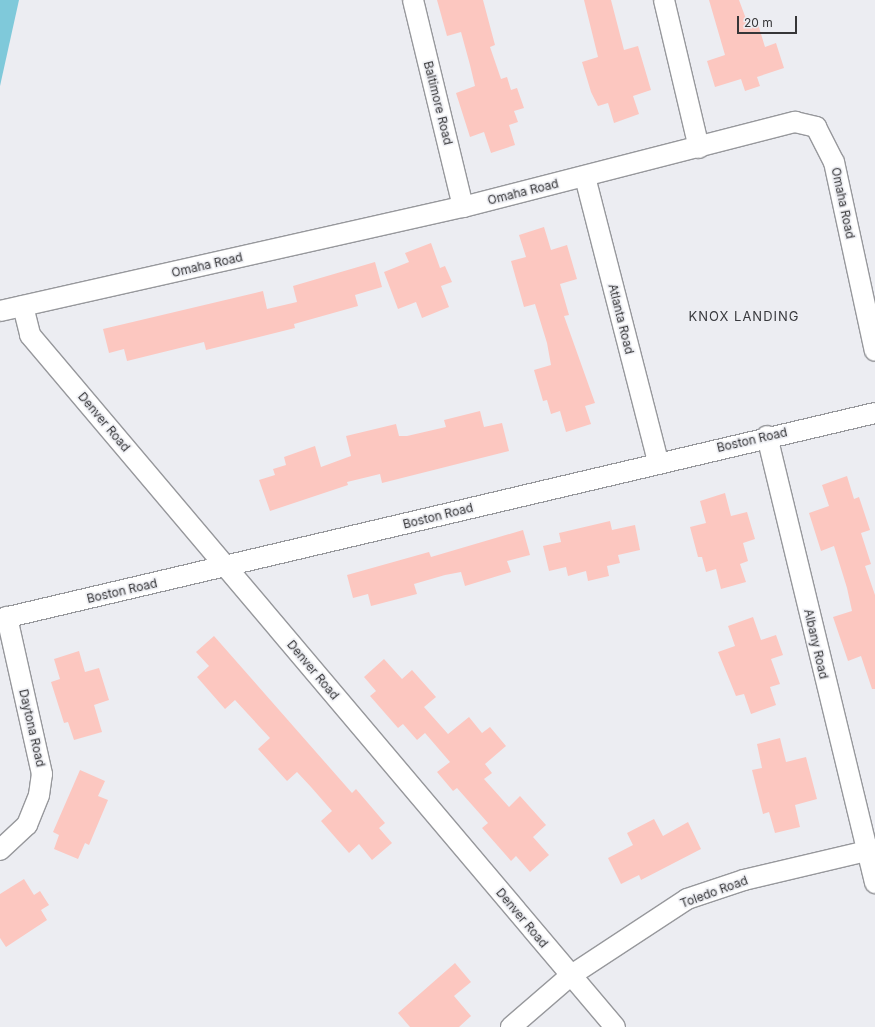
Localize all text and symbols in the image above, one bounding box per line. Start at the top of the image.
scale bar [739,8,799,34]
text: 20 m [744,15,773,30]
street label: Baltimore Road [421,60,455,146]
street label: Omaha Road [828,166,858,240]
street label: Omaha Road [486,176,560,208]
street label: Omaha Road [170,250,244,280]
street label: Atlanta Road [605,282,637,356]
district label: KNOX LANDING [688,308,800,324]
street label: Denver Road [75,389,133,455]
street label: Boston Road [715,425,789,455]
street label: Boston Road [401,500,475,532]
street label: Boston Road [85,576,159,606]
street label: Albany Road [801,608,831,680]
street label: Denver Road [284,637,342,703]
street label: Daytona Road [16,688,48,768]
street label: Toledo Road [678,873,750,911]
street label: Denver Road [493,885,551,951]

